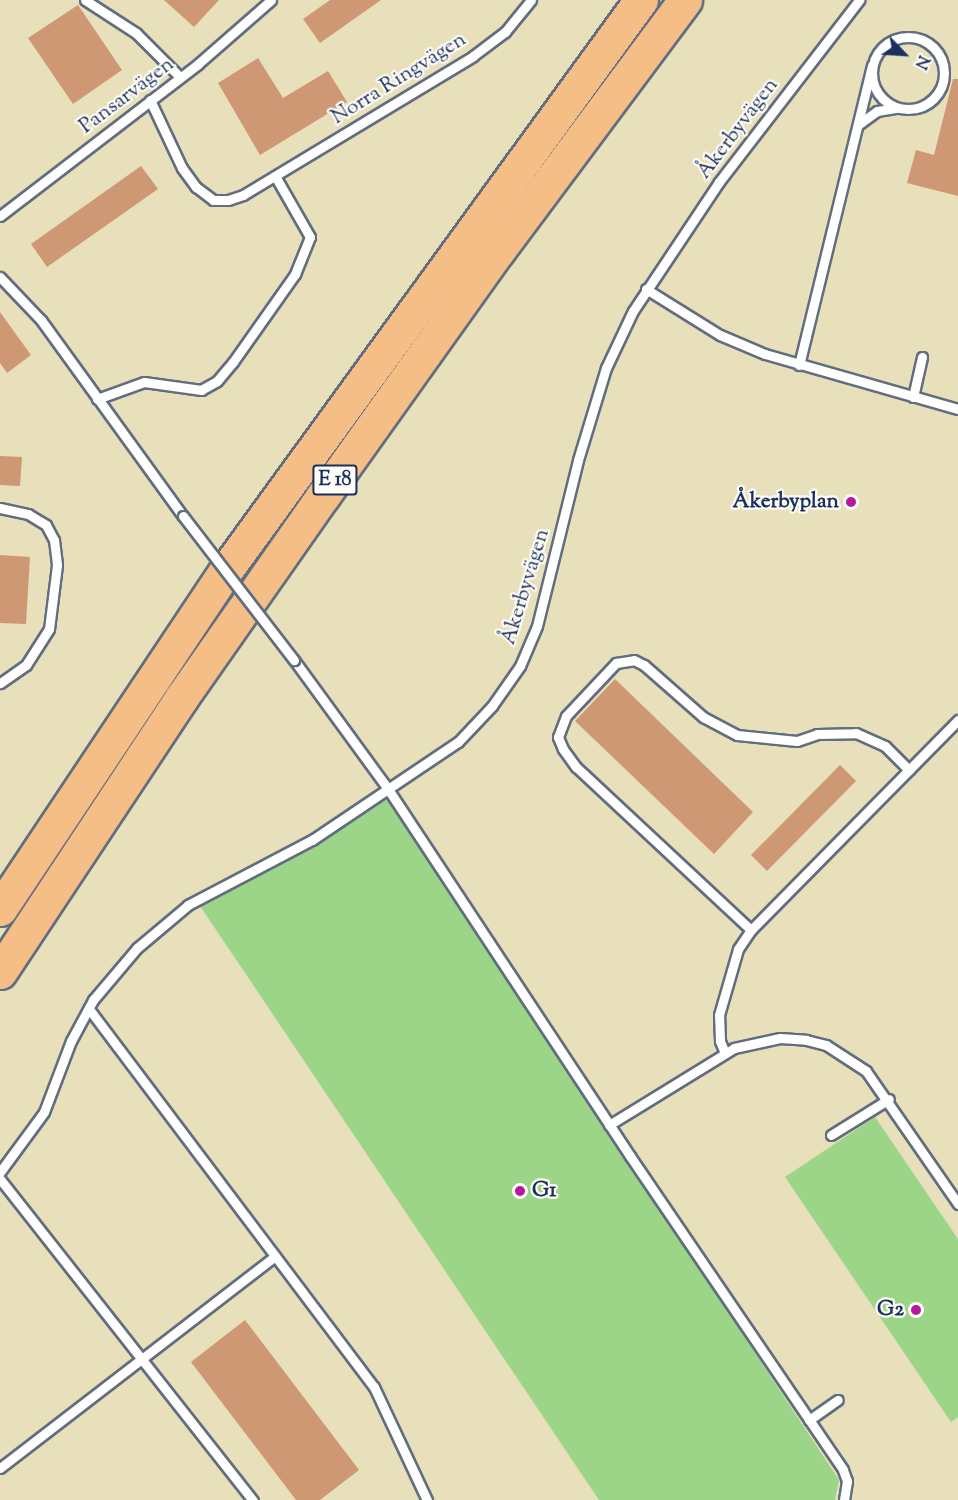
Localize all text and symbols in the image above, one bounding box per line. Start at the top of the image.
north arrow [874,24,934,84]
street label: Norra Ringvägen [327,27,471,131]
text: N [908,51,934,72]
street label: Pansarvägen [75,52,179,140]
street label: Åkerbyvägen [692,74,784,184]
road number: E 18 [311,463,359,497]
place label: Åkerbyplan [733,489,839,515]
marker: Åkerbyplan [844,495,858,509]
street label: Åkerbyvägen [496,526,556,648]
place label: G1 [532,1178,556,1204]
marker: G1 [513,1184,527,1198]
place label: G2 [877,1297,904,1323]
marker: G2 [909,1303,923,1317]

